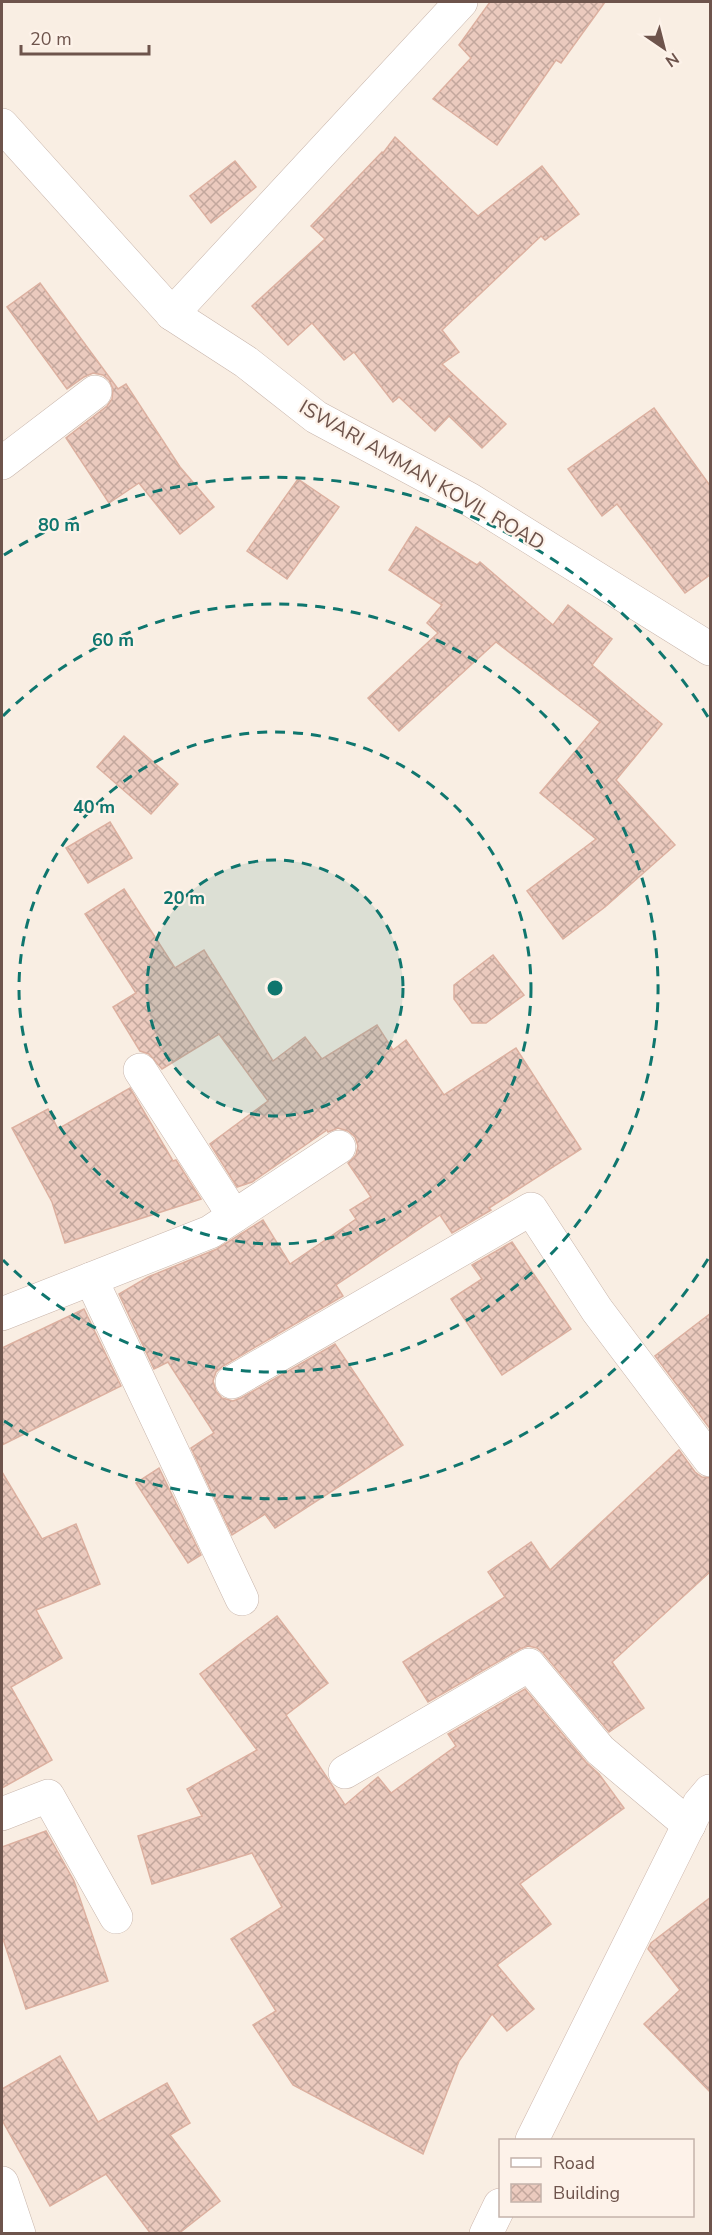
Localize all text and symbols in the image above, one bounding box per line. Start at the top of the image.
scale bar [21,18,148,56]
north arrow [634,18,694,78]
text: 20 m [30,27,72,51]
text: N [661,47,683,72]
street label: ISWARI AMMAN KOVIL ROAD [294,393,550,557]
text: 80 m [38,513,80,537]
text: 60 m [92,628,134,652]
text: 40 m [73,795,115,819]
text: 20 m [163,886,205,910]
centre of rings [265,978,285,998]
legend [499,2139,694,2217]
text: Road [553,2151,595,2175]
text: Building [553,2181,620,2205]

